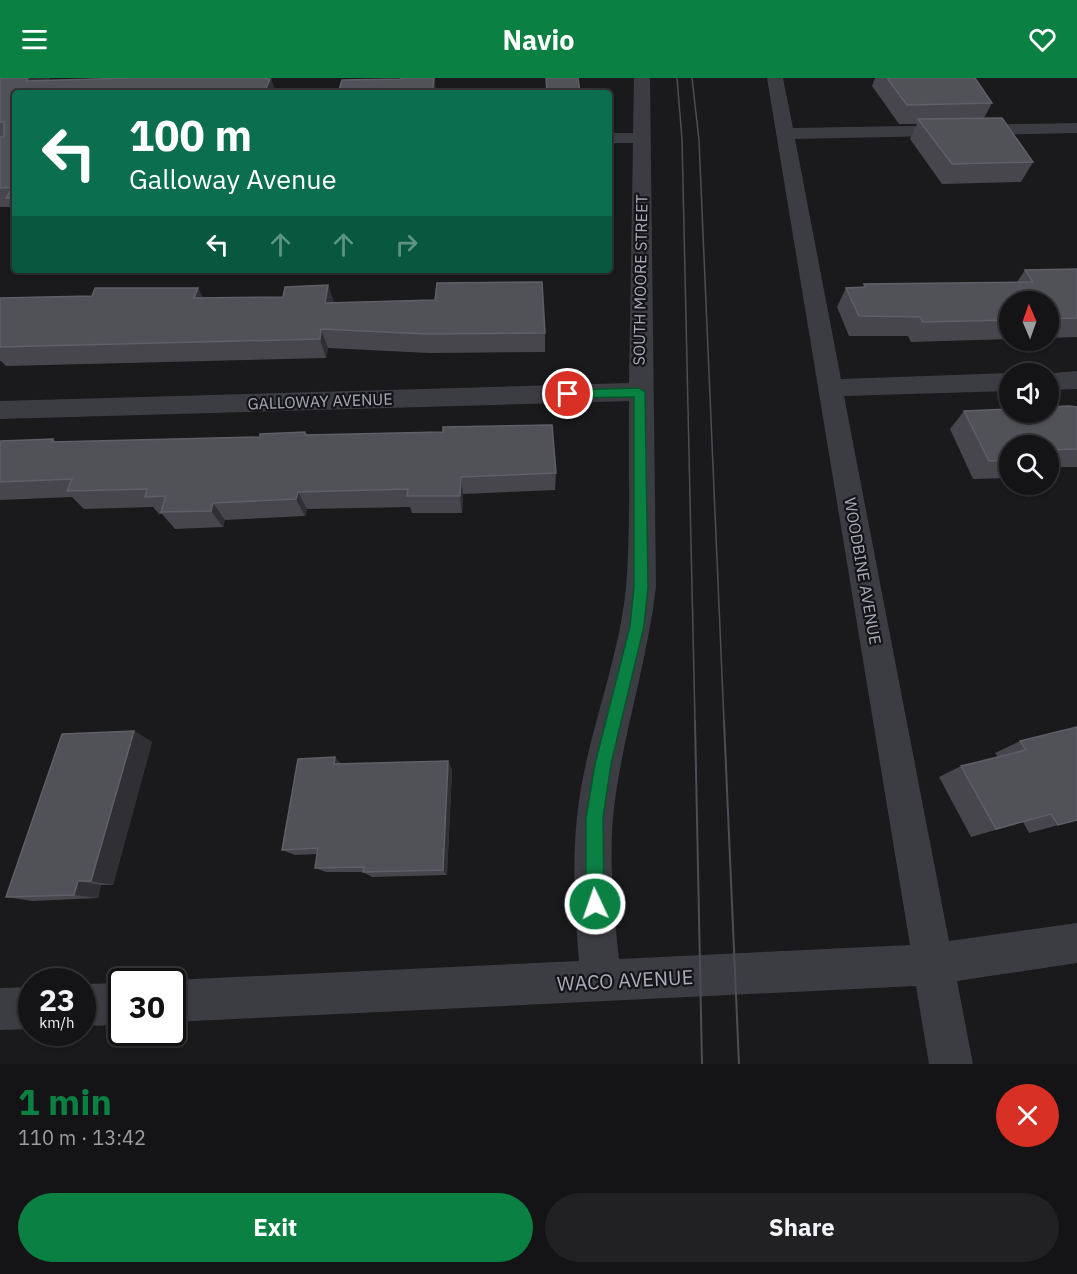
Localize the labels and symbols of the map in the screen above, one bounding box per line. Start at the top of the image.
street label: SOUTH MOORE STREET [629,194,651,366]
north arrow [999,291,1059,351]
pin [542,368,593,419]
street label: GALLOWAY AVENUE [247,388,393,414]
street label: WOODBINE AVENUE [840,496,886,646]
position arrow [563,872,627,936]
street label: WACO AVENUE [556,963,694,997]
speed limit sign: 30 [108,968,186,1046]

